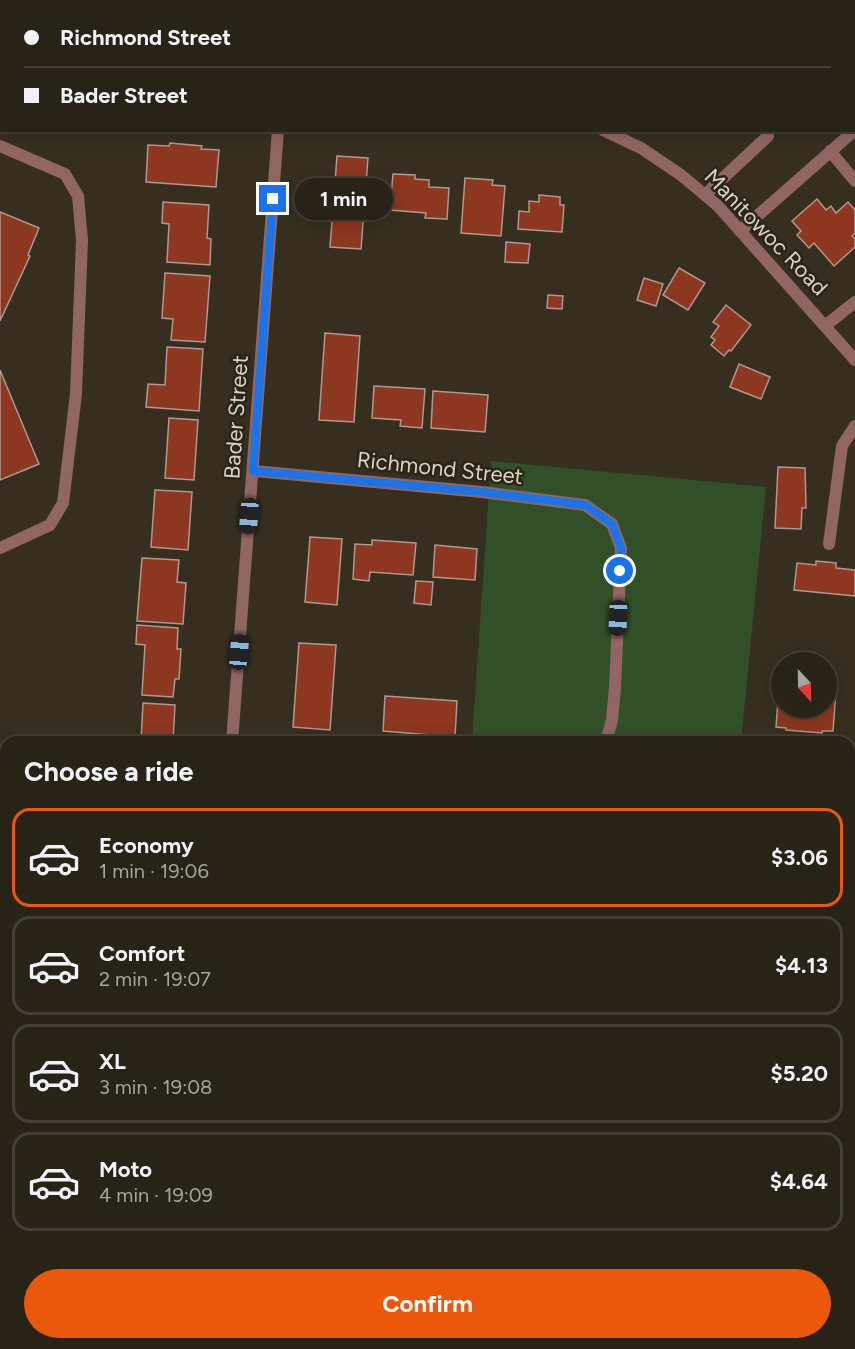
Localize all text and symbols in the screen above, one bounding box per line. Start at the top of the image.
text: Richmond Street [60,24,231,51]
text: Bader Street [60,82,188,109]
street label: Manitowoc Road [699,163,833,301]
callout: 1 min [294,178,393,220]
route end [259,185,286,212]
text: 1 min [320,187,367,211]
street label: Bader Street [218,354,254,480]
street label: Richmond Street [356,446,524,490]
car [239,497,259,535]
route start [606,557,633,584]
car [608,600,628,636]
car [228,633,250,671]
north arrow [771,652,837,718]
map controls [771,652,837,718]
text: Choose a ride [24,755,193,788]
icon: car [27,831,81,885]
text: Economy [99,832,194,859]
text: $3.06 [771,844,828,871]
text: 1 min · 19:06 [99,859,209,883]
icon: car [27,939,81,993]
text: Comfort [99,940,185,967]
text: $4.13 [775,952,828,979]
text: 2 min · 19:07 [99,967,211,991]
icon: car [27,1047,81,1101]
text: XL [99,1048,126,1075]
text: $5.20 [771,1060,828,1087]
text: 3 min · 19:08 [99,1075,212,1099]
icon: car [27,1155,81,1209]
text: Moto [99,1156,152,1183]
text: $4.64 [770,1168,828,1195]
text: 4 min · 19:09 [99,1183,213,1207]
button: Confirm [24,1269,831,1338]

